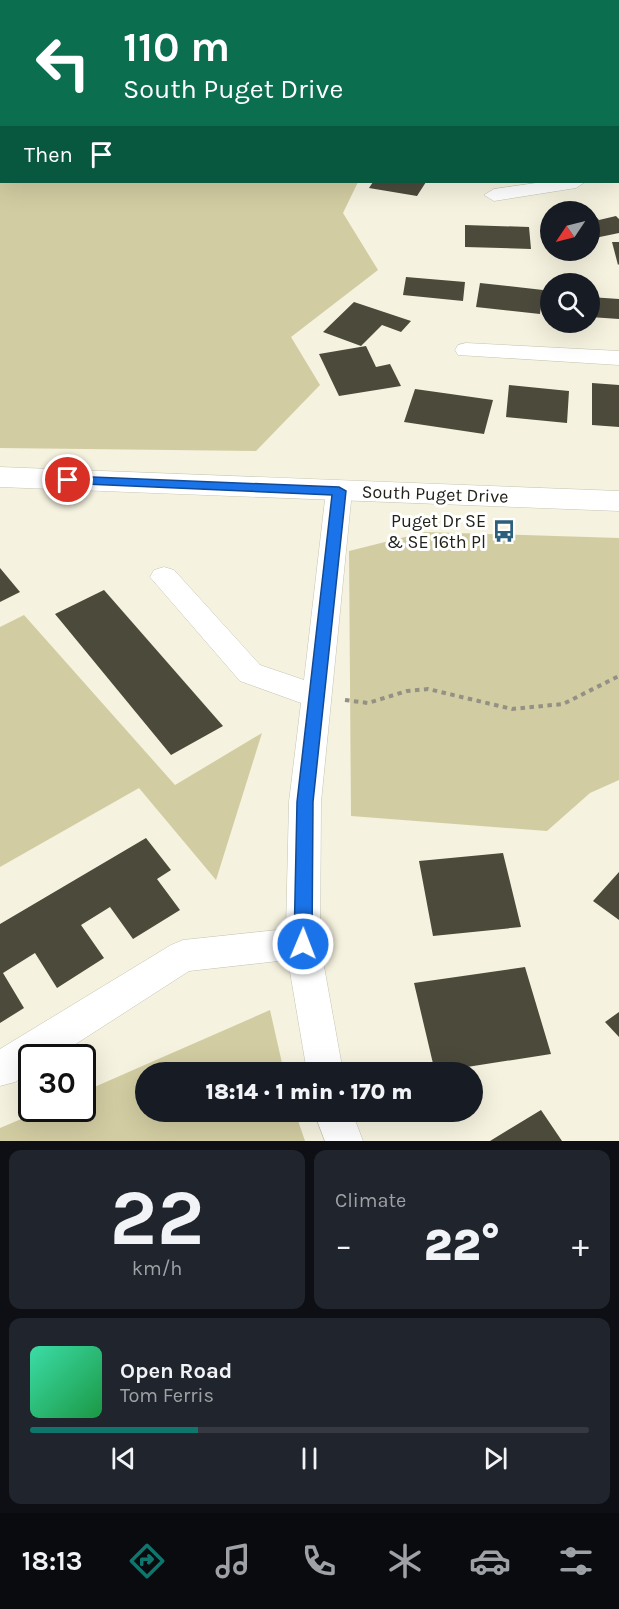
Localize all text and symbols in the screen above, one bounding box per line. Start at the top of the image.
text: 110 m [123,22,230,72]
icon: left [24,24,102,102]
text: South Puget Drive [123,73,343,105]
icon: arrive [85,138,118,171]
text: Then [24,142,73,168]
north arrow [540,201,600,261]
map controls [540,201,600,333]
button: search [540,273,600,333]
pin [42,454,93,505]
icon: arrive [51,463,84,496]
street label: South Puget Drive [361,480,509,508]
place label: Puget Dr SE & SE 16th Pl [387,510,486,553]
bus stop icon: Puget Dr SE & SE 16th Pl [491,518,517,544]
position arrow [271,912,335,976]
speed limit sign: 30 [18,1044,96,1122]
text: 18:14 · 1 min · 170 m [205,1079,413,1105]
text: 22 [110,1172,204,1264]
text: Climate [335,1189,406,1212]
text: 22° [424,1219,500,1271]
text: − [335,1226,352,1264]
text: + [572,1226,589,1264]
text: km/h [132,1257,182,1280]
text: Open Road [120,1358,232,1384]
text: Tom Ferris [120,1384,214,1407]
icon: previous [107,1442,140,1475]
icon: pause [293,1442,326,1475]
icon: next [479,1442,512,1475]
icon: directions [126,1540,168,1582]
icon: music [212,1540,254,1582]
icon: phone [298,1540,340,1582]
icon: climate [384,1540,426,1582]
icon: car [469,1540,511,1582]
icon: filters [555,1540,597,1582]
text: 18:13 [22,1545,83,1577]

